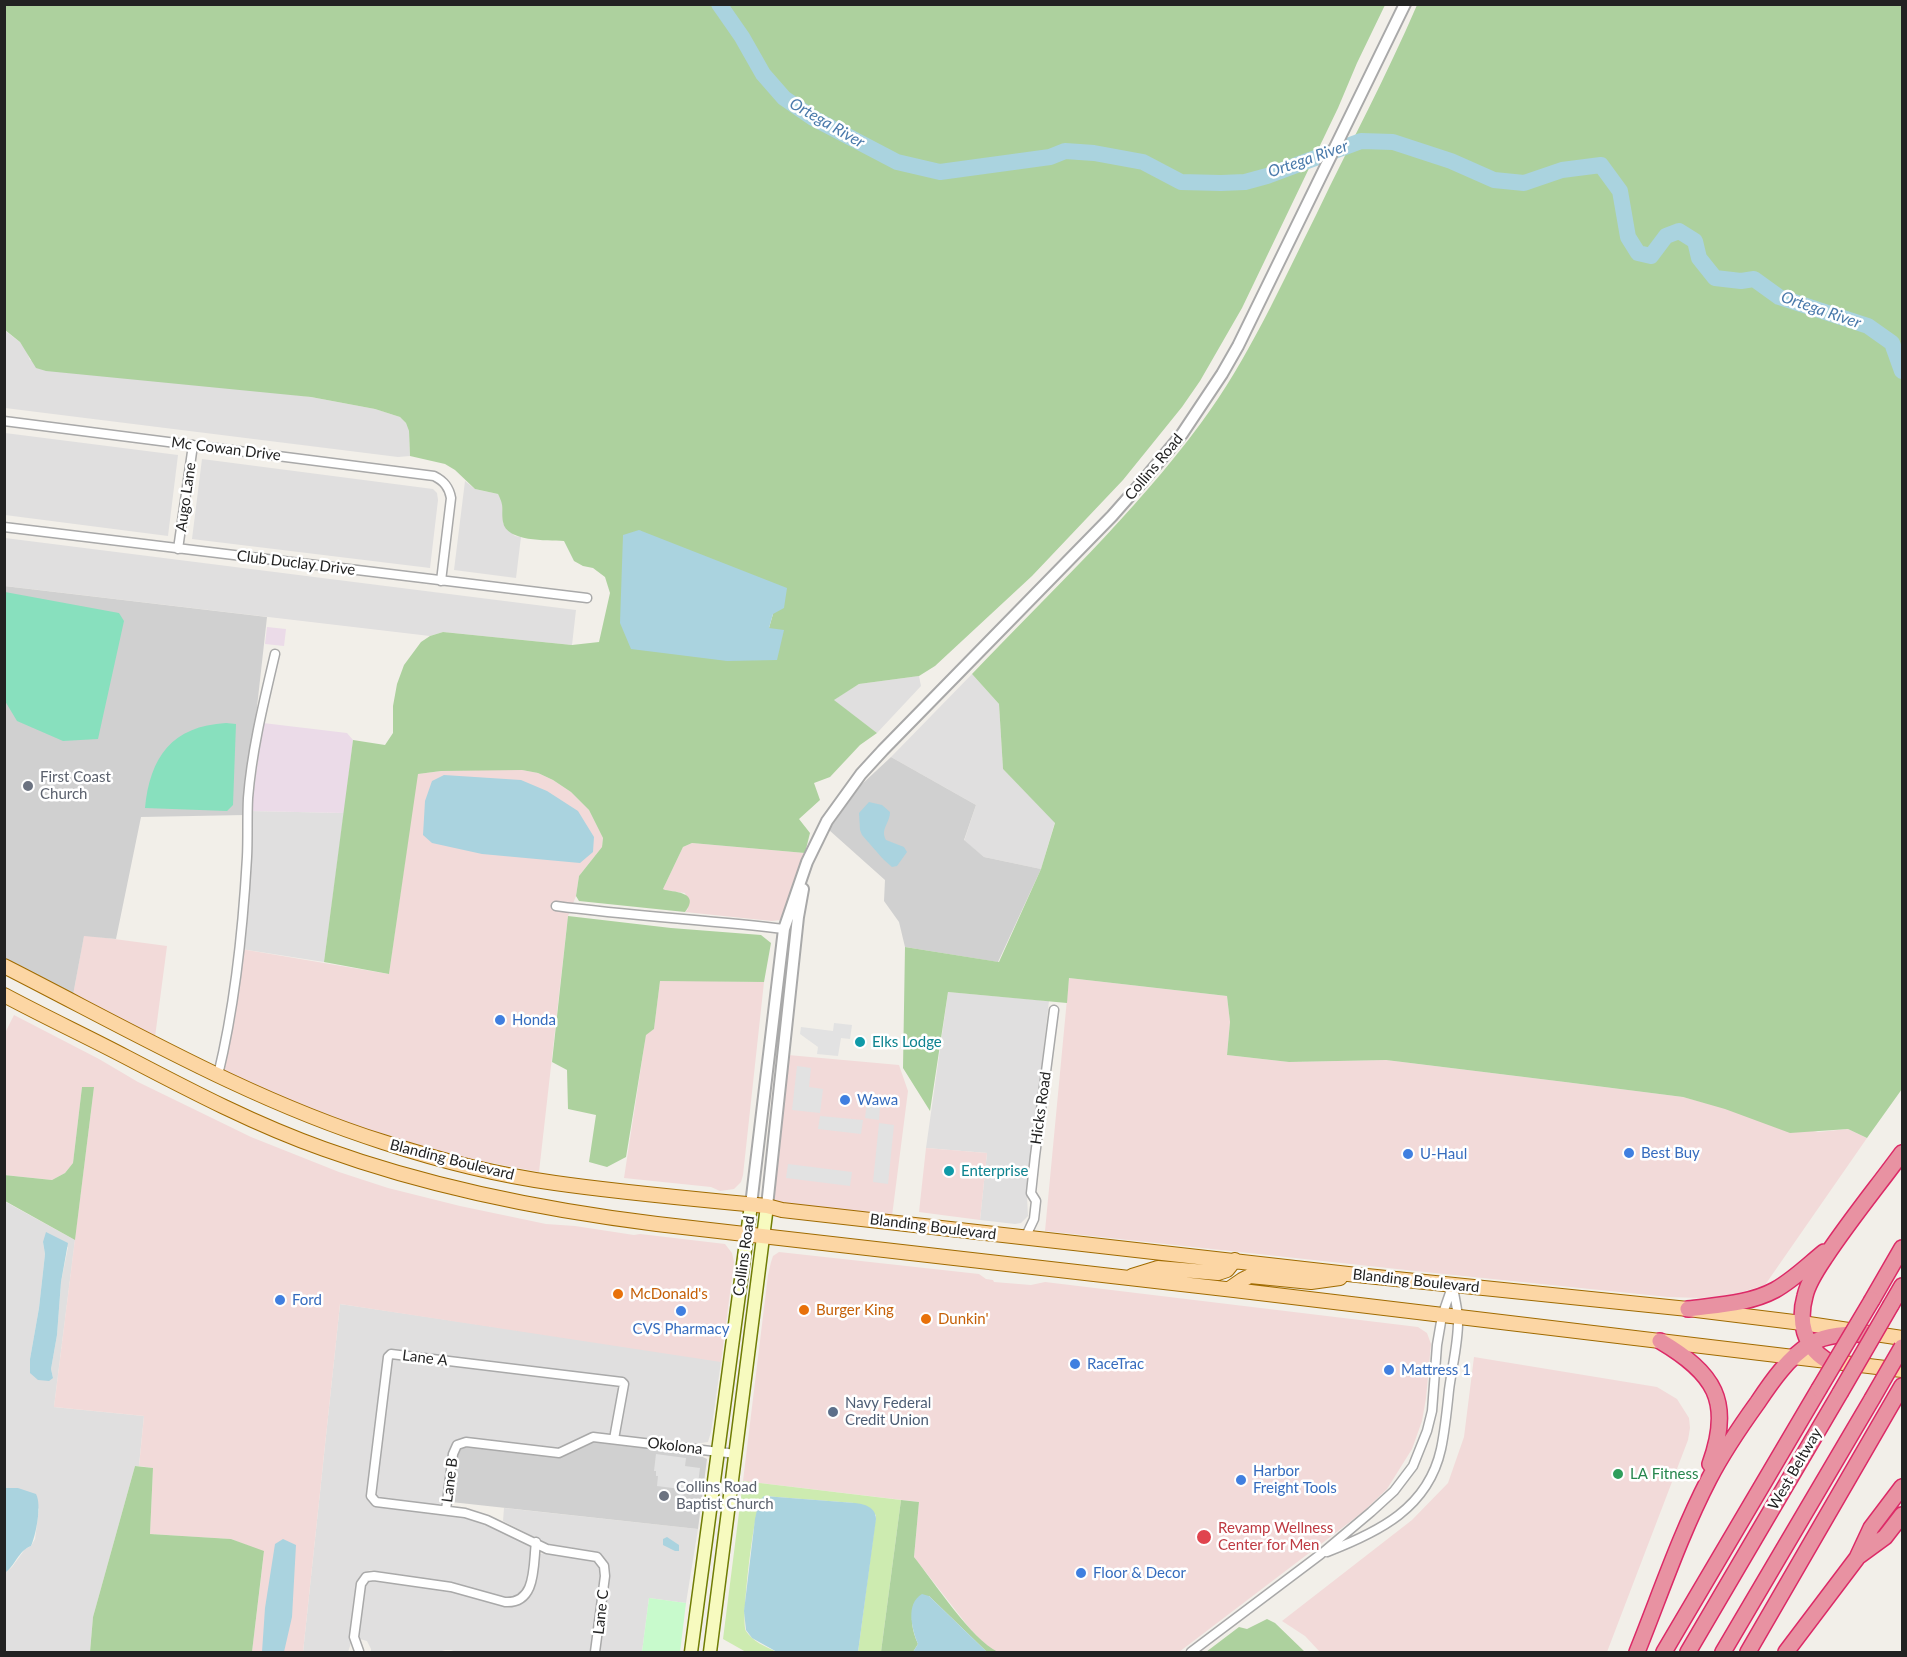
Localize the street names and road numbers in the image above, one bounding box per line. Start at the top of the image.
street label: Collins Road [1121,430,1187,504]
street label: Mc Cowan Drive [170,433,282,465]
street label: Augo Lane [172,461,200,533]
street label: Club Duclay Drive [236,547,356,579]
street label: Hicks Road [1027,1070,1055,1146]
street label: Blanding Boulevard [388,1136,516,1184]
street label: Blanding Boulevard [869,1210,997,1244]
street label: Collins Road [729,1215,759,1297]
street label: Blanding Boulevard [1352,1265,1480,1297]
street label: Lane A [401,1346,449,1370]
street label: West Beltway [1764,1425,1826,1513]
street label: Okolona [646,1434,704,1458]
street label: Lane B [438,1457,462,1503]
street label: Lane C [590,1589,612,1635]

